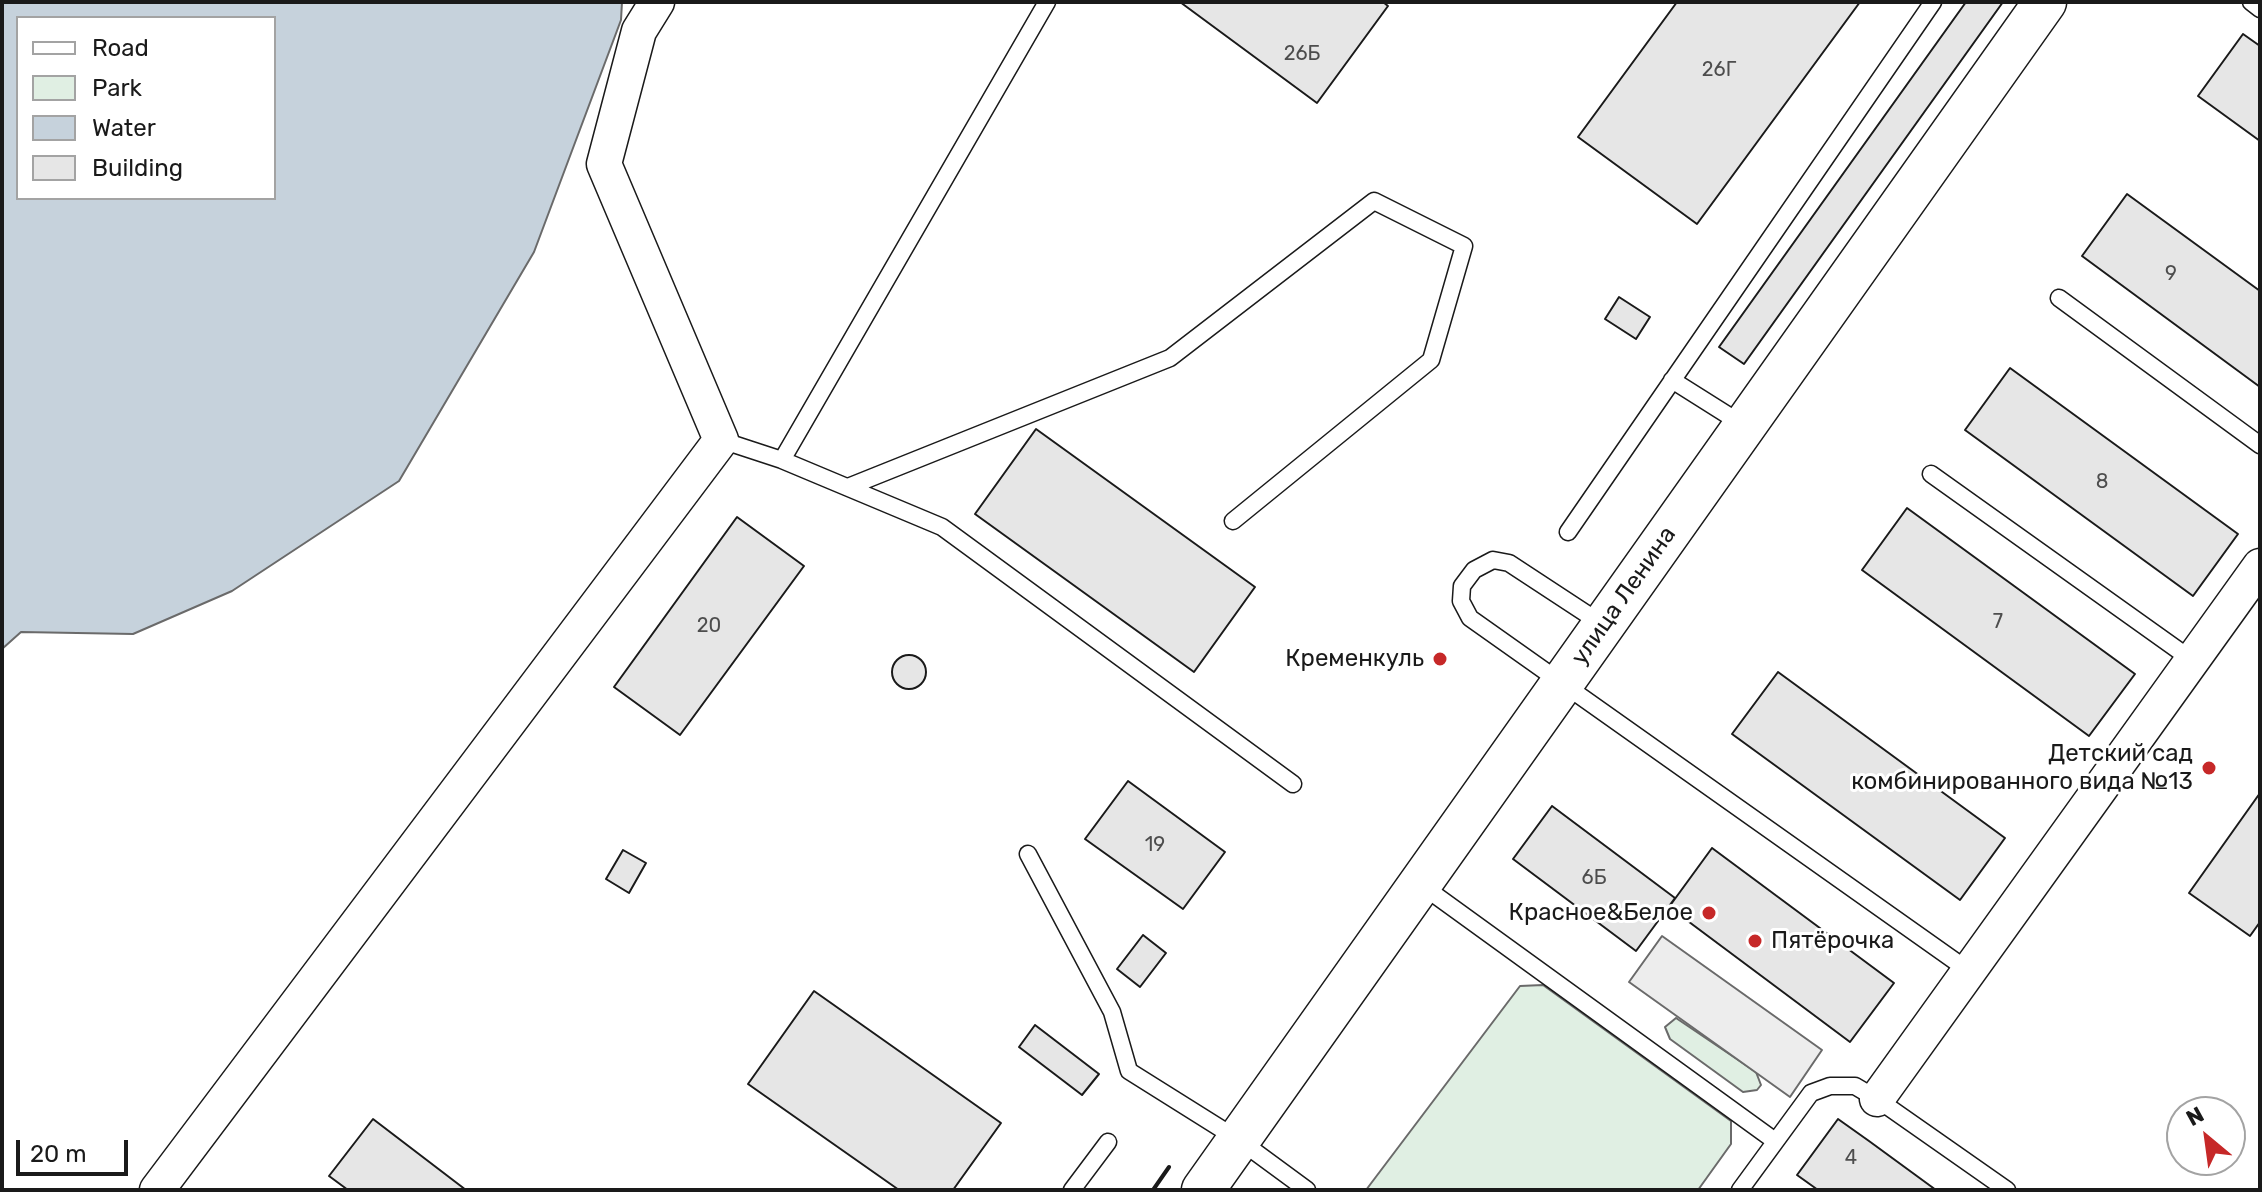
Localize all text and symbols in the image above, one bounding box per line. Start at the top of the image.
legend [16,16,276,200]
text: Road [92,34,149,62]
house number: 26Б [1284,42,1320,66]
house number: 26Г [1702,58,1736,82]
text: Park [92,74,142,102]
text: Water [92,114,156,142]
text: Building [92,154,183,182]
house number: 9 [2165,262,2177,286]
house number: 8 [2096,470,2108,494]
street label: улица Ленина [1566,521,1682,671]
house number: 7 [1993,610,2003,634]
house number: 20 [697,614,721,638]
place label: Кременкуль [1285,645,1424,673]
marker: Кременкуль [1431,650,1449,668]
place label: Детский сад комбинированного вида №13 [1851,740,2193,796]
marker: Детский сад комбинированного вида №13 [2200,759,2218,777]
house number: 19 [1145,833,1165,857]
house number: 6Б [1582,866,1606,890]
place label: Красное&Белое [1509,899,1693,927]
marker: Красное&Белое [1700,904,1718,922]
place label: Пятёрочка [1771,927,1894,955]
marker: Пятёрочка [1746,932,1764,950]
north arrow [2166,1096,2246,1176]
text: N [2182,1101,2209,1132]
scale bar [20,1124,132,1174]
text: 20 m [30,1140,87,1168]
house number: 4 [1845,1146,1857,1170]

